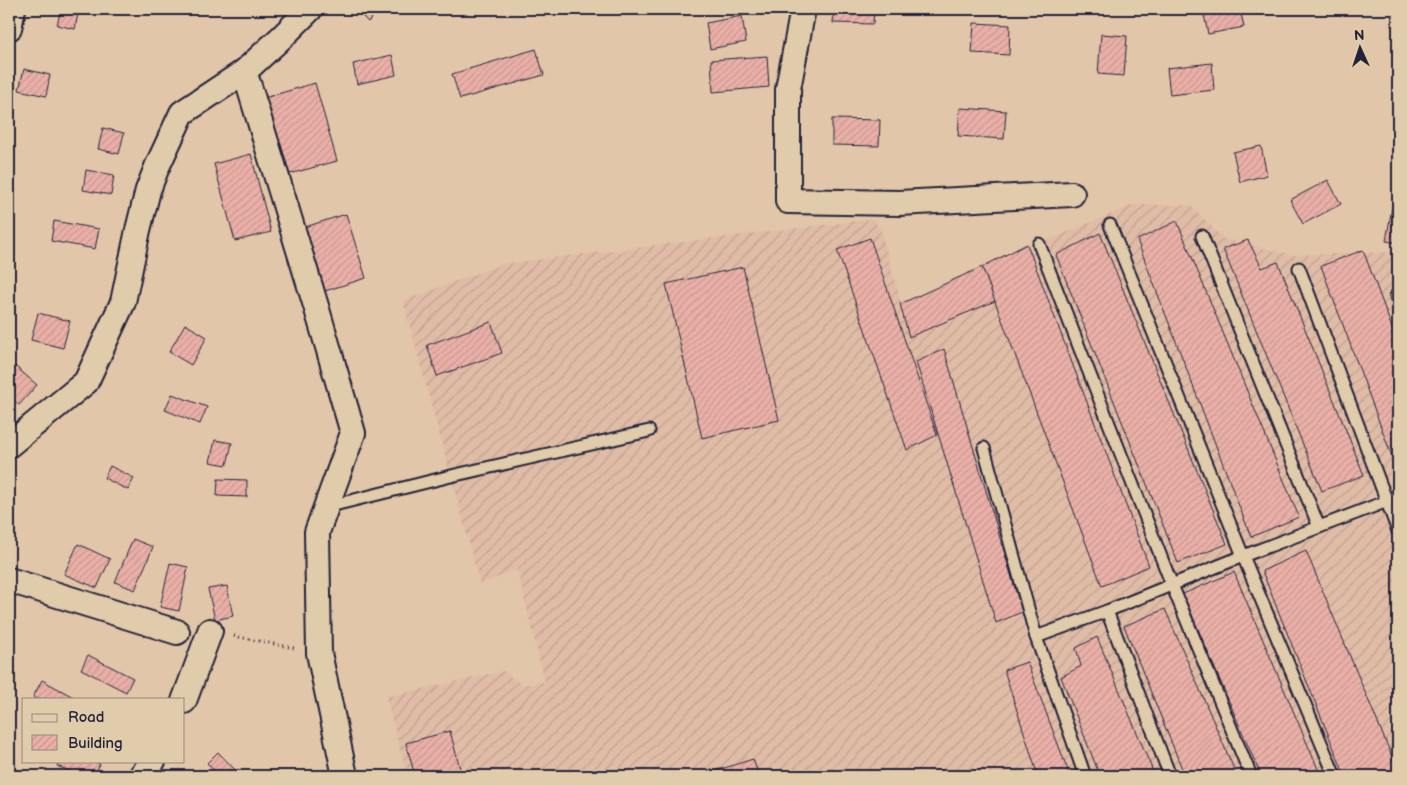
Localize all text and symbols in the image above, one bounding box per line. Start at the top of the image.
north arrow [1334,22,1384,72]
text: N [1354,27,1365,44]
legend [22,698,185,762]
text: Road [68,708,104,727]
text: Building [68,734,123,753]

